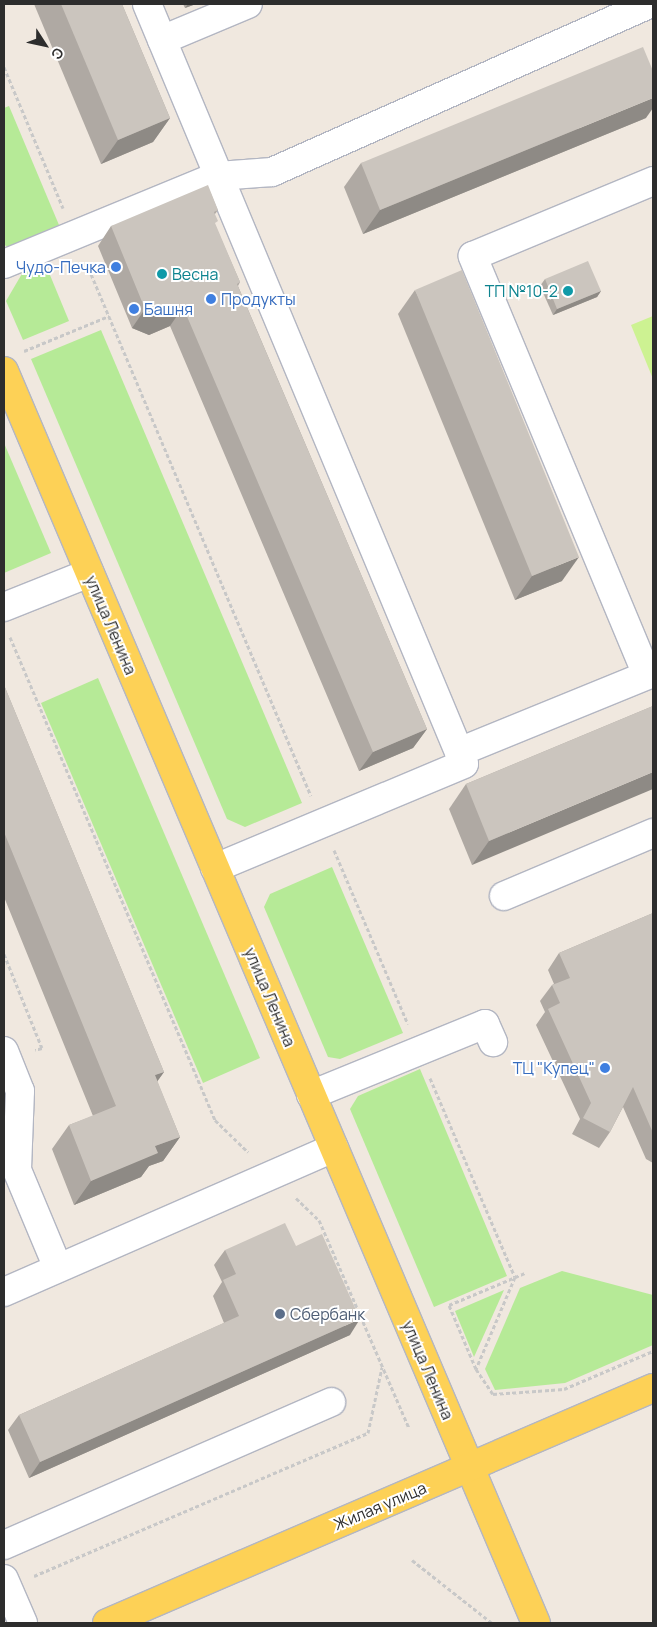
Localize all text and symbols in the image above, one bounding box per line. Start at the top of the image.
north arrow [20,20,70,70]
text: С [47,44,68,64]
place label: Чудо-Печка [16,257,106,277]
marker: Чудо-Печка [110,261,122,273]
place label: Весна [172,264,218,284]
marker: Весна [156,268,168,280]
place label: ТП №10-2 [485,281,558,301]
marker: ТП №10-2 [562,285,574,297]
place label: Продукты [221,289,296,309]
marker: Продукты [205,293,217,305]
place label: Башня [144,299,193,319]
marker: Башня [128,303,140,315]
street label: улица Ленина [81,573,141,677]
street label: улица Ленина [240,945,300,1049]
place label: ТЦ "Купец" [513,1058,595,1078]
marker: ТЦ "Купец" [599,1062,611,1074]
place label: Сбербанк [290,1304,365,1324]
marker: Сбербанк [274,1308,286,1320]
street label: улица Ленина [398,1318,458,1422]
street label: Жилая улица [331,1478,429,1534]

